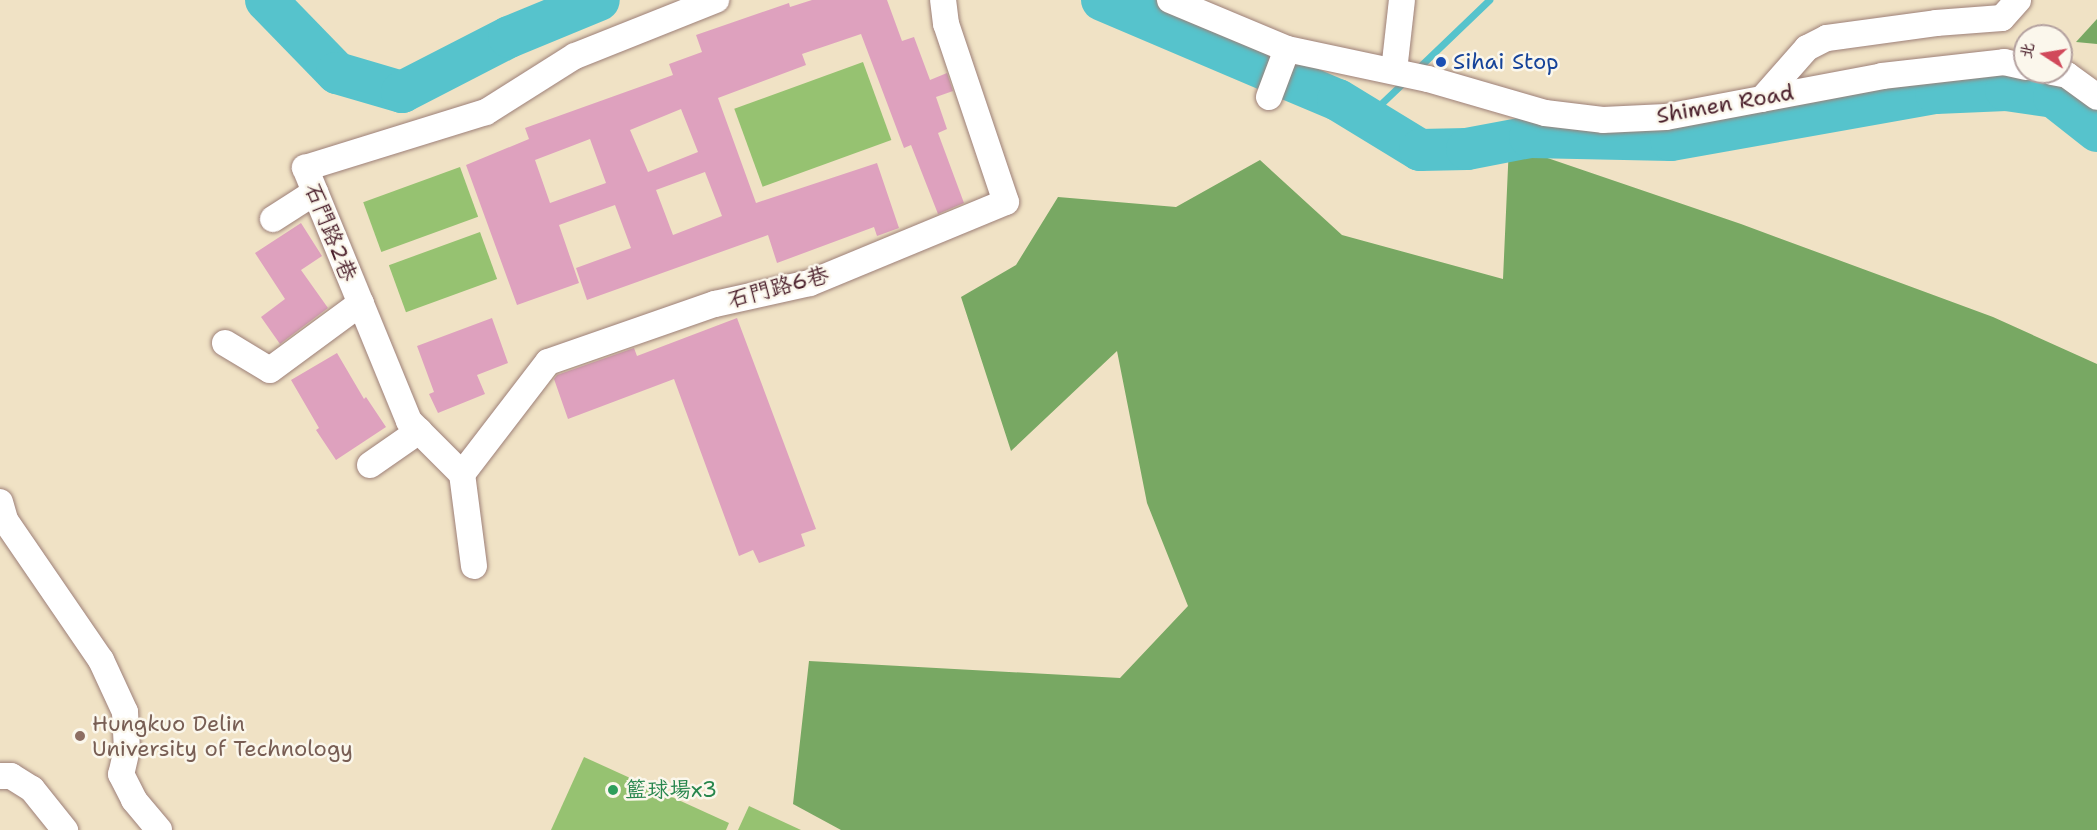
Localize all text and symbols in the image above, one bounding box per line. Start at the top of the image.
north arrow [2013,24,2073,84]
text: 北 [2015,41,2039,61]
place label: Sihai Stop [1453,49,1559,75]
marker: Sihai Stop [1434,55,1448,69]
street label: Shimen Road [1654,79,1796,129]
street label: 石門路2巷 [299,179,363,285]
street label: 石門路6巷 [725,261,831,313]
place label: Hungkuo Delin University of Technology [92,710,353,762]
marker: Hungkuo Delin University of Technology [73,729,87,743]
place label: 籃球場x3 [625,777,717,803]
marker: 籃球場x3 [606,783,620,797]

